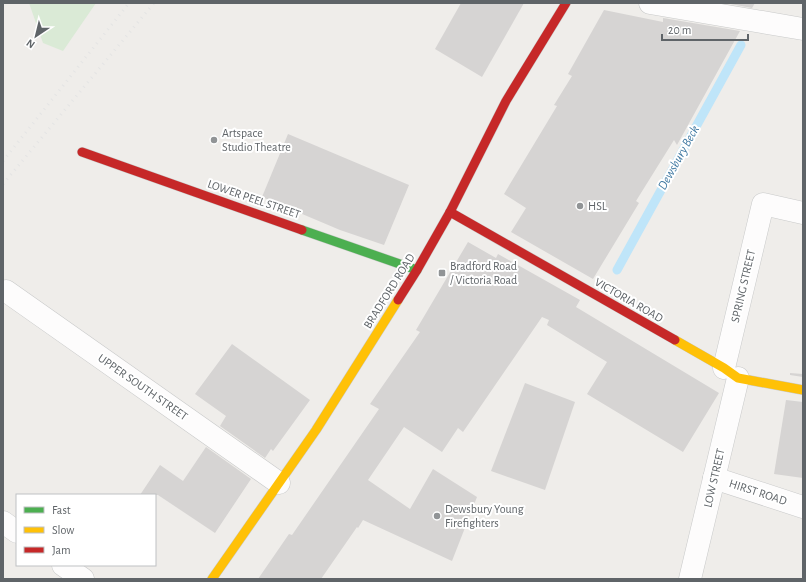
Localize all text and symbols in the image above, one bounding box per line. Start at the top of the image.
north arrow [16,16,56,56]
scale bar [662,16,748,42]
text: 20 m [668,24,691,36]
text: N [24,37,37,50]
water label: Dewsbury Beck [656,124,702,192]
place label: Artspace Studio Theatre [222,127,291,153]
marker: Artspace Studio Theatre [209,135,219,145]
street label: LOWER PEEL STREET [206,177,302,221]
place label: HSL [588,200,607,212]
marker: HSL [575,201,585,211]
street label: SPRING STREET [729,248,757,324]
street label: BRADFORD ROAD [361,251,417,331]
place label: Bradford Road / Victoria Road [450,260,517,286]
marker: Bradford Road / Victoria Road [437,268,447,278]
street label: VICTORIA ROAD [593,276,665,324]
street label: UPPER SOUTH STREET [96,351,190,423]
street label: LOW STREET [701,447,727,509]
street label: HIRST ROAD [728,477,789,507]
legend [16,494,156,566]
place label: Dewsbury Young Firefighters [445,503,524,529]
text: Fast [52,504,71,516]
marker: Dewsbury Young Firefighters [432,511,442,521]
text: Slow [52,524,74,536]
text: Jam [52,544,71,556]

